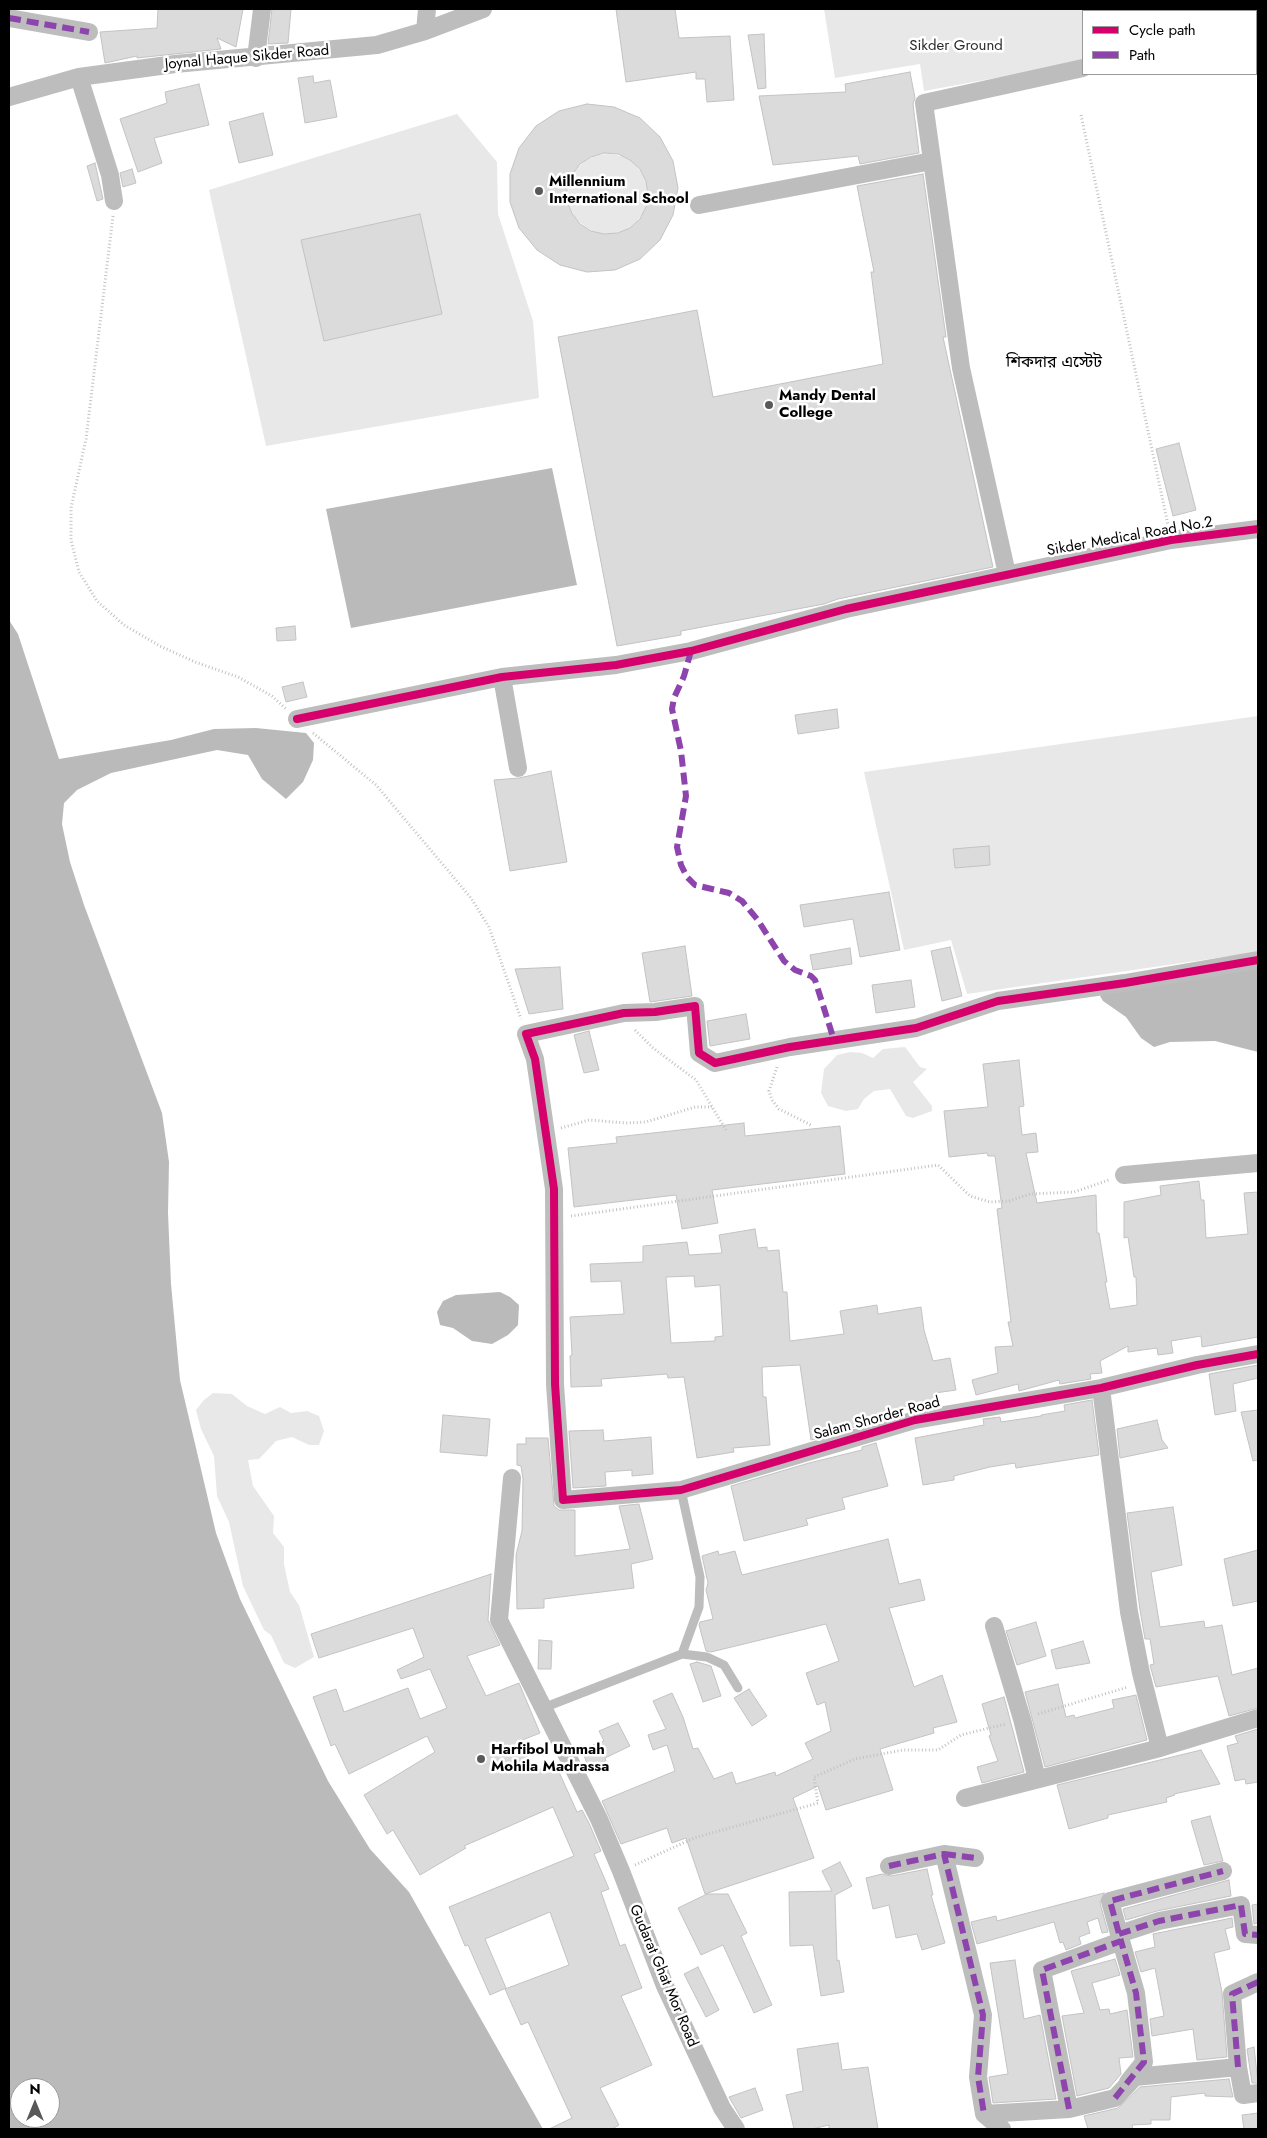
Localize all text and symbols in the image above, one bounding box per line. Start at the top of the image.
legend [1082,10,1257,75]
text: Cycle path [1129,19,1196,41]
park label: Sikder Ground [909,37,1003,55]
street label: Joynal Haque Sikder Road [164,42,330,74]
text: Path [1129,44,1155,66]
place label: Millennium International School [549,173,689,208]
marker: Millennium International School [533,185,545,197]
district label: শিকদার এস্টেট [1006,353,1102,373]
place label: Mandy Dental College [779,387,876,422]
marker: Mandy Dental College [763,399,775,411]
street label: Sikder Medical Road No.2 [1046,514,1214,560]
street label: Salam Shorder Road [812,1393,942,1445]
place label: Harfibol Ummah Mohila Madrassa [491,1741,609,1776]
marker: Harfibol Ummah Mohila Madrassa [475,1753,487,1765]
street label: Gudarat Ghat Mor Road [625,1902,701,2050]
north arrow [10,2078,60,2128]
text: N [29,2079,41,2099]

